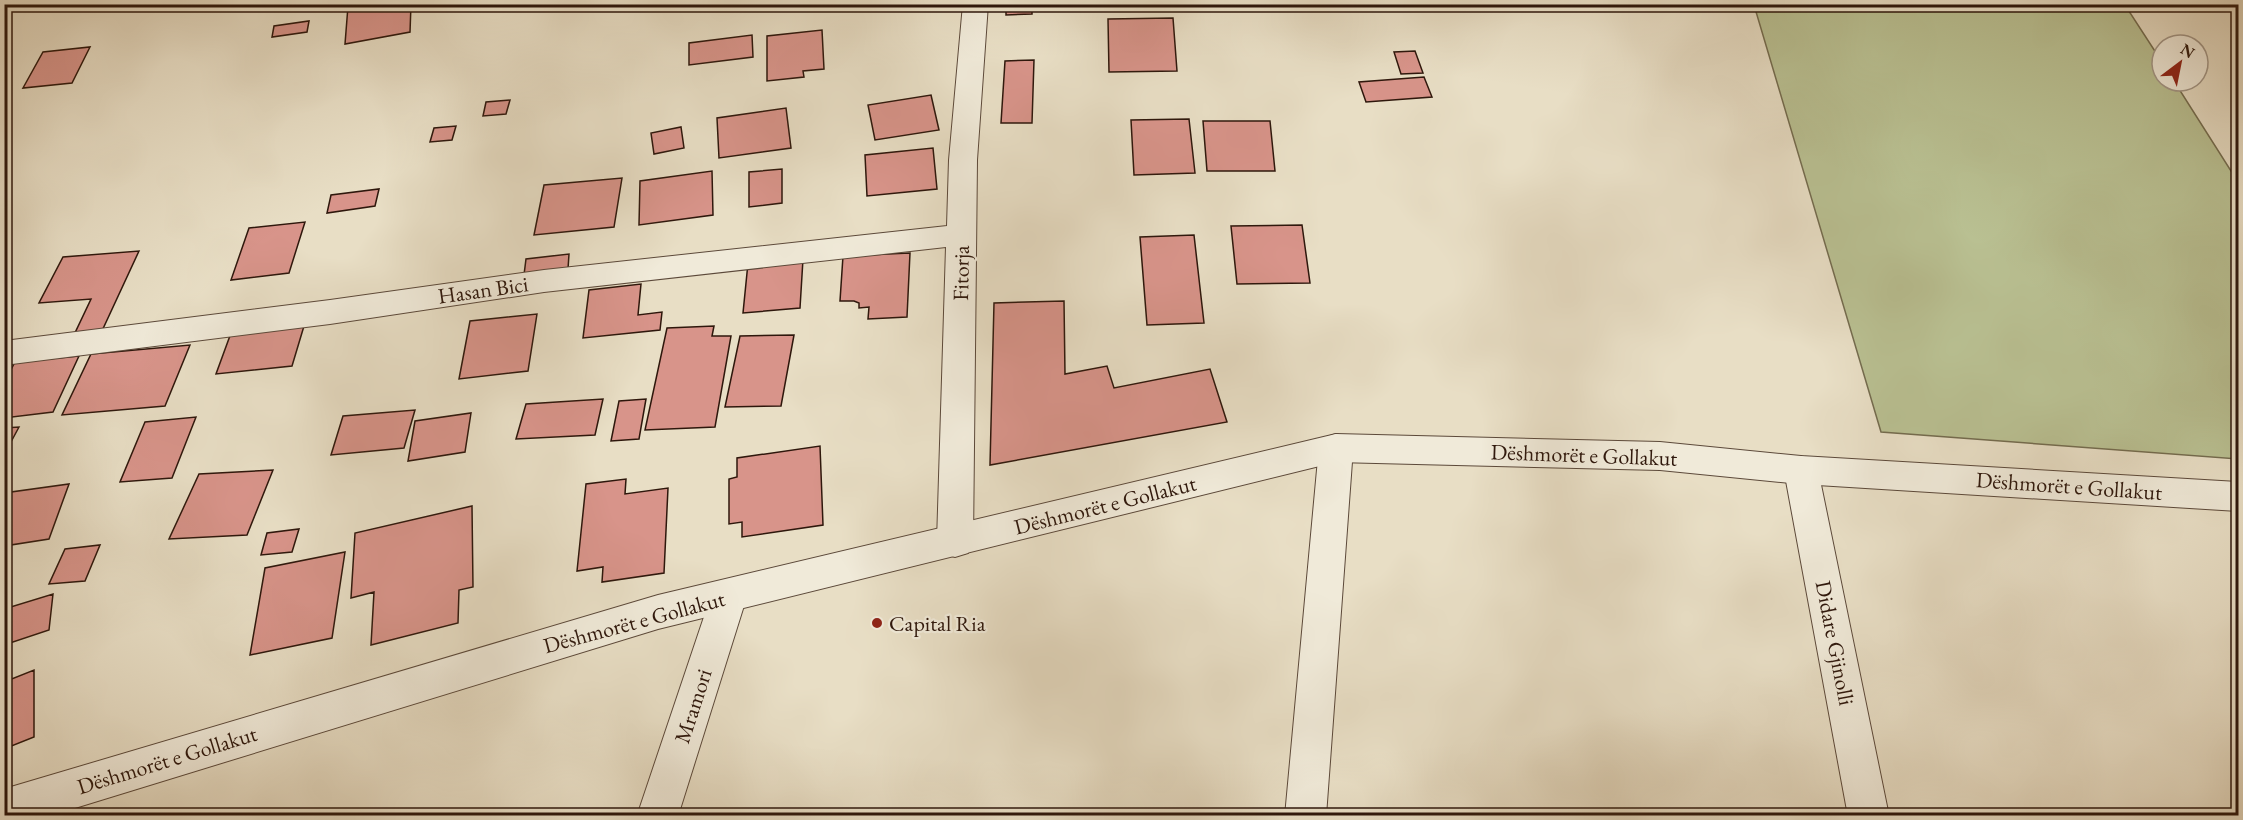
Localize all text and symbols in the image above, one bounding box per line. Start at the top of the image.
north arrow [2150,33,2210,93]
text: N [2177,38,2199,63]
street label: Fitorja [946,245,976,301]
street label: Hasan Bici [436,269,530,311]
street label: Dëshmorët e Gollakut [1490,437,1678,473]
street label: Dëshmorët e Gollakut [1975,465,2163,507]
street label: Dëshmorët e Gollakut [1011,468,1199,542]
street label: Didare Gjinolli [1809,578,1861,708]
street label: Dëshmorët e Gollakut [540,584,728,660]
place label: Capital Ria [889,609,986,638]
marker: Capital Ria [870,616,884,630]
street label: Mramori [667,665,719,747]
street label: Dëshmorët e Gollakut [74,719,261,801]

